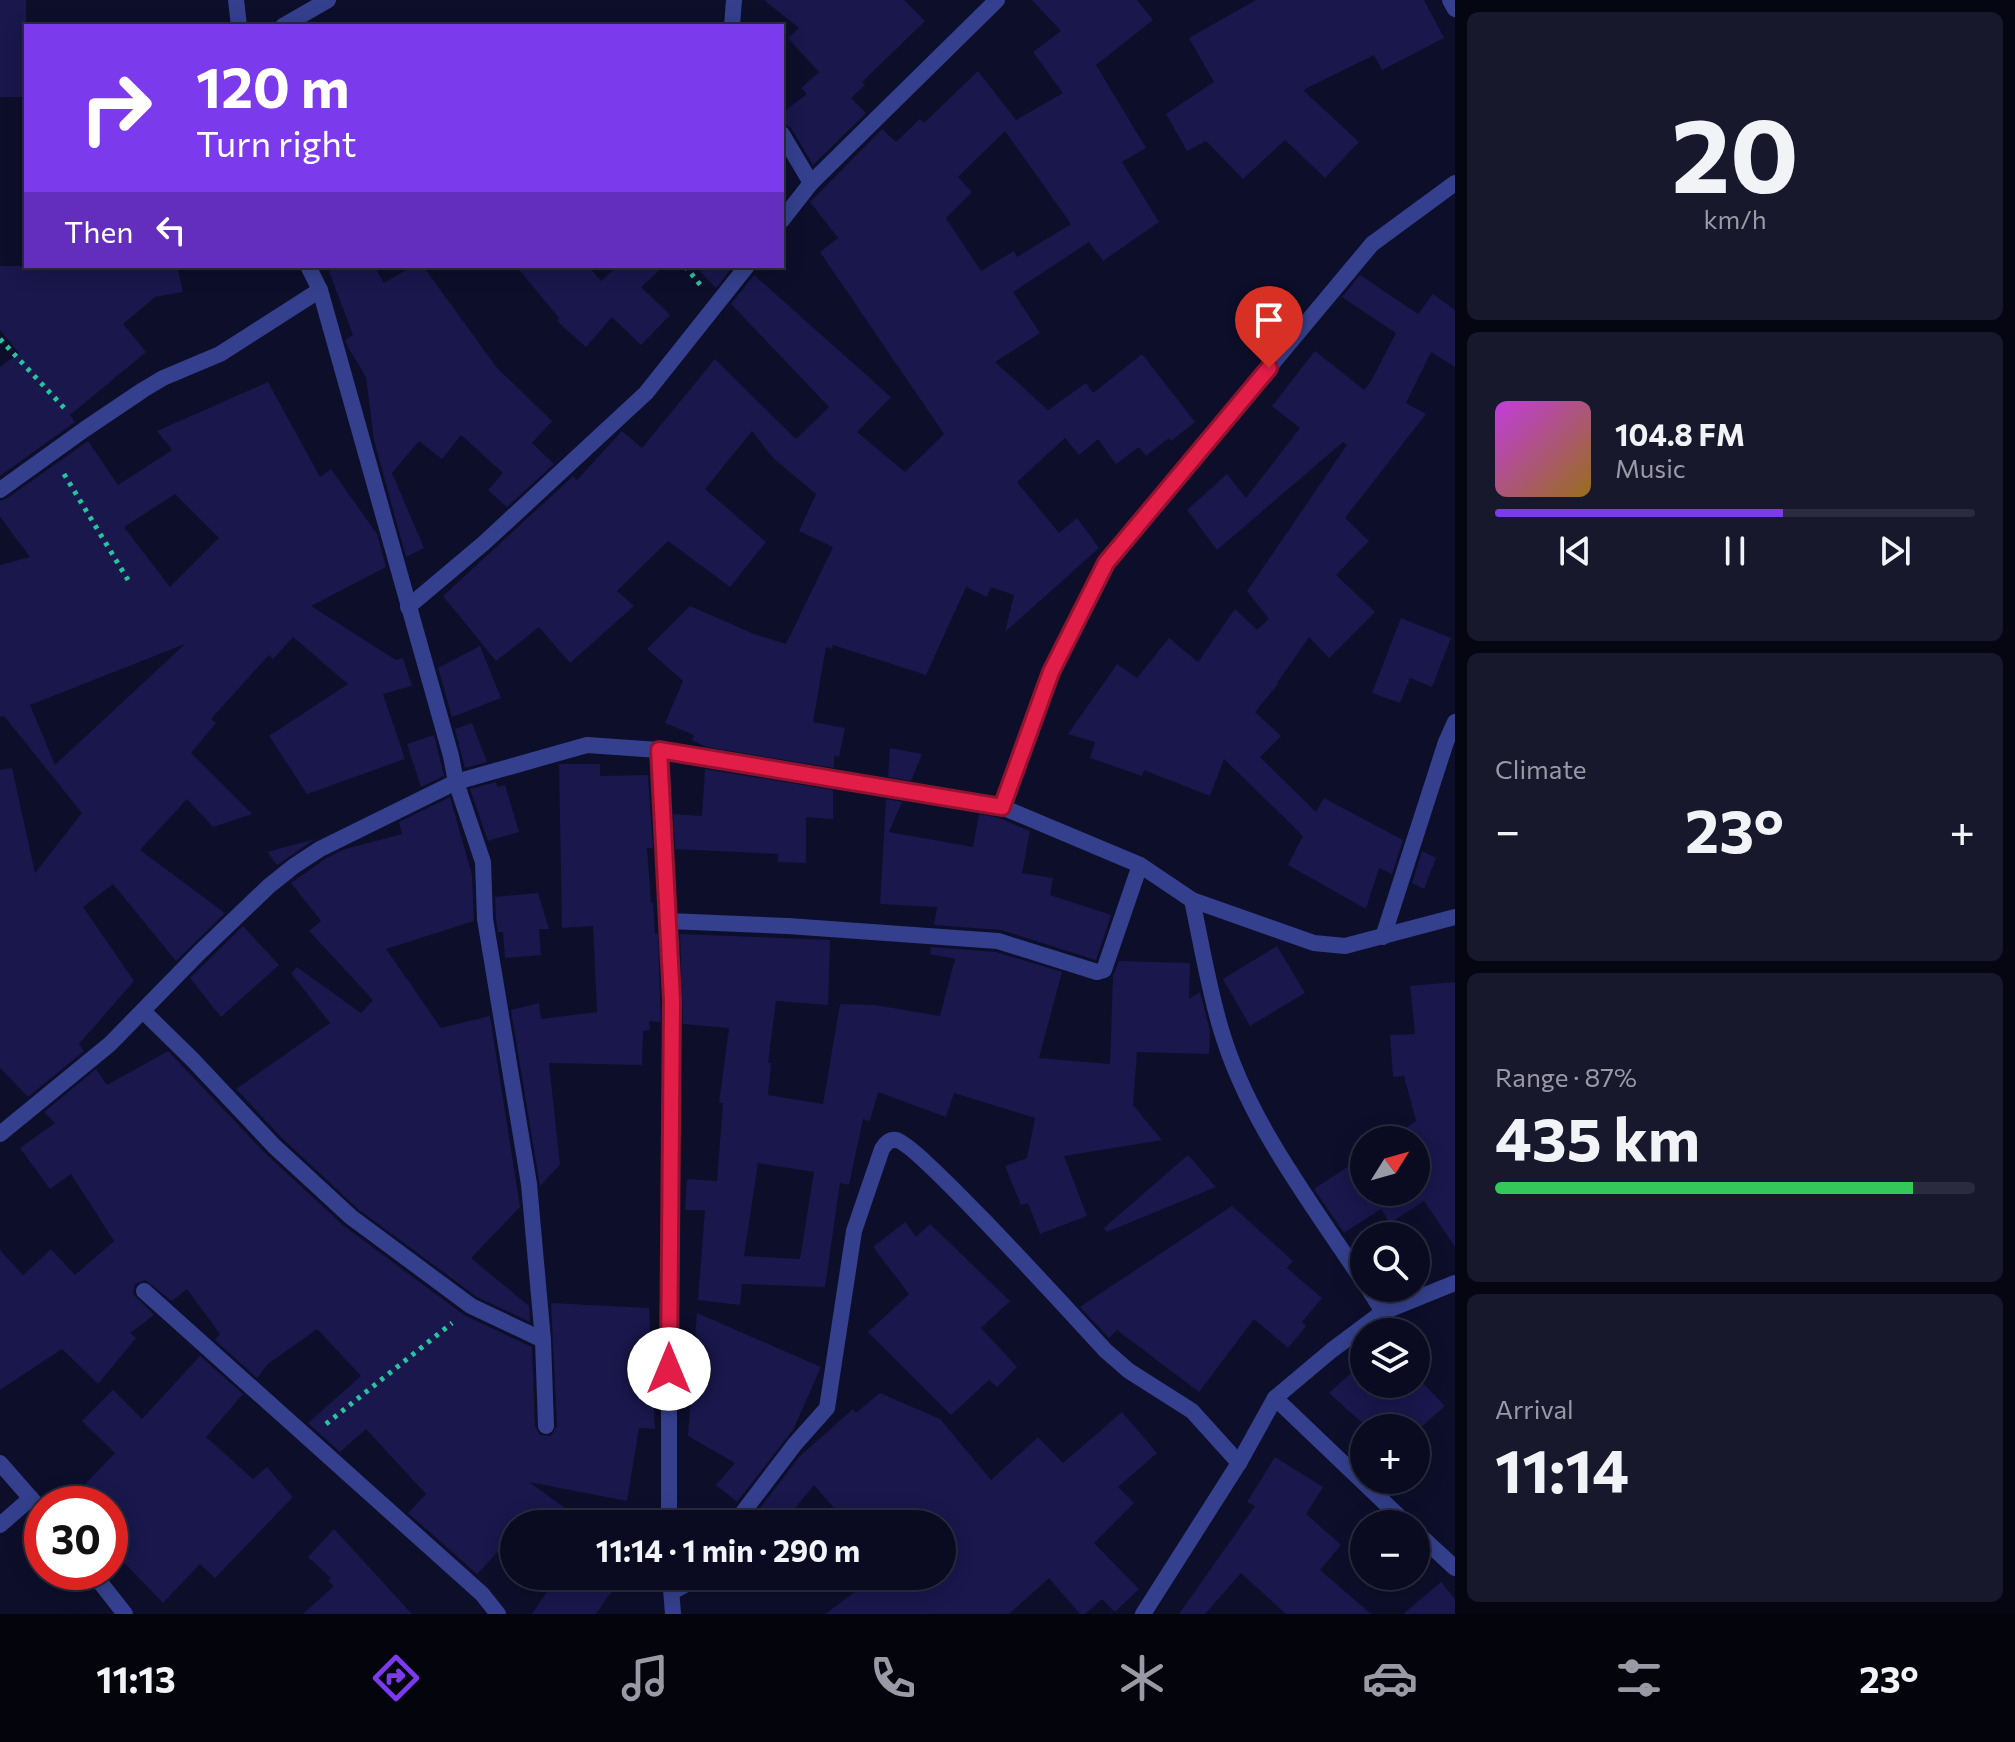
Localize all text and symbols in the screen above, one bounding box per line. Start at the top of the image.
text: 120 m [196,51,350,120]
icon: right [64,56,168,160]
text: 20 [1671,87,1799,214]
text: Turn right [196,120,357,164]
text: km/h [1703,203,1767,234]
icon: left [149,208,193,252]
text: Then [64,212,133,249]
pin [1235,286,1303,368]
icon: arrive [1247,298,1291,342]
text: 104.8 FM [1615,415,1745,452]
text: Music [1615,452,1686,483]
icon: previous [1553,529,1597,573]
icon: pause [1713,529,1757,573]
icon: next [1873,529,1917,573]
text: Climate [1495,753,1587,784]
text: 23° [1685,792,1784,865]
text: − [1495,802,1520,856]
text: + [1949,802,1975,856]
text: Range · 87% [1495,1061,1637,1092]
text: 435 km [1495,1100,1700,1173]
north arrow [1350,1126,1430,1206]
map controls [1350,1126,1430,1590]
button: search [1350,1222,1430,1302]
button: layers [1350,1318,1430,1398]
position arrow [627,1327,711,1411]
text: Arrival [1495,1393,1574,1424]
button: + [1350,1414,1430,1494]
text: 11:14 [1495,1432,1629,1505]
speed limit sign: 30 [24,1486,128,1590]
button: − [1350,1510,1430,1590]
text: 11:14 · 1 min · 290 m [596,1531,860,1568]
icon: directions [368,1650,424,1706]
icon: music [617,1650,673,1706]
icon: phone [865,1650,921,1706]
icon: climate [1114,1650,1170,1706]
icon: car [1362,1650,1418,1706]
icon: filters [1611,1650,1667,1706]
text: 11:13 [96,1656,176,1700]
text: 23° [1859,1656,1919,1700]

